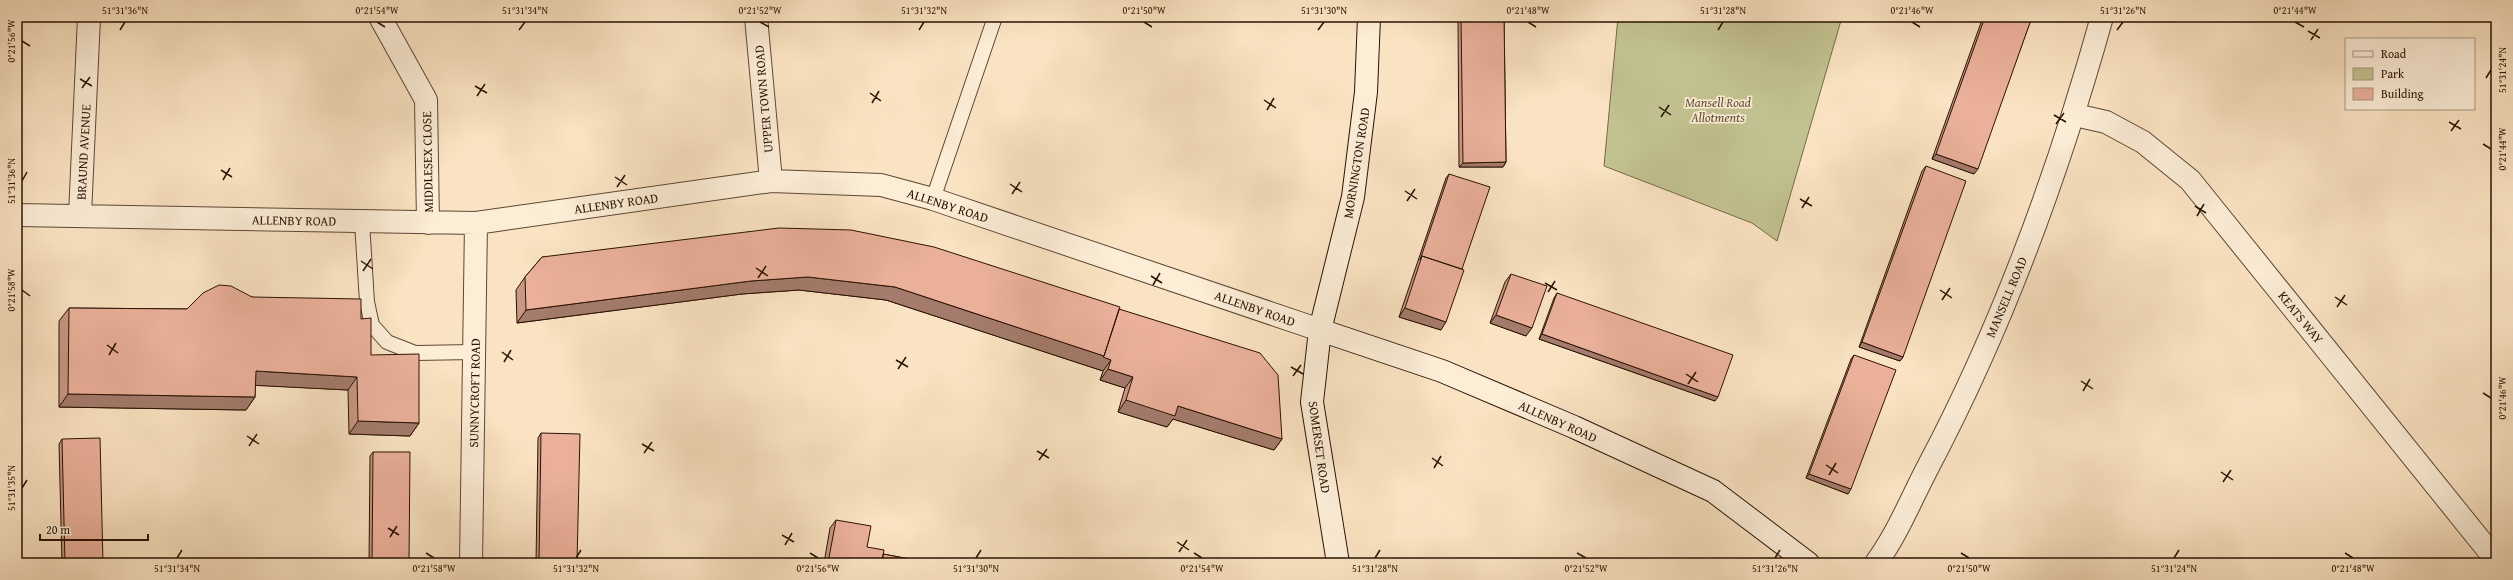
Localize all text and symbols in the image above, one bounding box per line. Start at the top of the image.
text: 51°31'36"N [102,3,148,18]
text: 0°21'54"W [355,3,399,18]
text: 51°31'34"N [502,3,548,18]
text: 0°21'52"W [738,3,782,18]
text: 51°31'32"N [901,3,947,18]
text: 0°21'50"W [1122,3,1166,18]
text: 51°31'30"N [1301,3,1347,18]
text: 0°21'48"W [1506,3,1550,18]
text: 51°31'28"N [1700,3,1746,18]
text: 0°21'46"W [1890,3,1934,18]
text: 51°31'26"N [2100,3,2146,18]
text: 0°21'44"W [2273,3,2317,18]
text: 0°21'56"W [4,19,19,63]
legend [2345,38,2475,110]
street label: UPPER TOWN ROAD [749,44,778,154]
text: Road [2381,45,2407,62]
text: 51°31'24"N [2495,47,2510,93]
text: Park [2381,65,2405,82]
text: Building [2381,85,2424,102]
park label: Mansell Road Allotments [1685,93,1751,127]
street label: BRAUND AVENUE [72,103,96,200]
street label: MORNINGTON ROAD [1338,106,1375,220]
street label: MIDDLESEX CLOSE [417,111,438,213]
text: 0°21'44"W [2495,127,2510,171]
text: 51°31'36"N [4,158,19,204]
street label: ALLENBY ROAD [905,183,991,228]
street label: ALLENBY ROAD [573,188,659,219]
street label: ALLENBY ROAD [252,210,336,231]
street label: MANSELL ROAD [1981,254,2032,341]
text: 0°21'58"W [4,268,19,312]
street label: ALLENBY ROAD [1212,286,1298,331]
street label: KEATS WAY [2274,287,2328,348]
street label: SUNNYCROFT ROAD [464,338,485,448]
text: 0°21'46"W [2495,376,2510,420]
street label: ALLENBY ROAD [1515,396,1600,447]
street label: SOMERSET ROAD [1304,400,1335,494]
text: 51°31'35"N [4,465,19,511]
scale bar [40,516,148,542]
text: 20 m [46,521,70,538]
text: 51°31'34"N [154,561,200,576]
text: 0°21'58"W [412,561,456,576]
text: 51°31'32"N [553,561,599,576]
text: 0°21'56"W [796,561,840,576]
text: 51°31'30"N [953,561,999,576]
text: 0°21'54"W [1180,561,1224,576]
text: 51°31'28"N [1352,561,1398,576]
text: 0°21'52"W [1564,561,1608,576]
text: 51°31'26"N [1752,561,1798,576]
text: 0°21'50"W [1947,561,1991,576]
text: 51°31'24"N [2151,561,2197,576]
text: 0°21'48"W [2331,561,2375,576]

